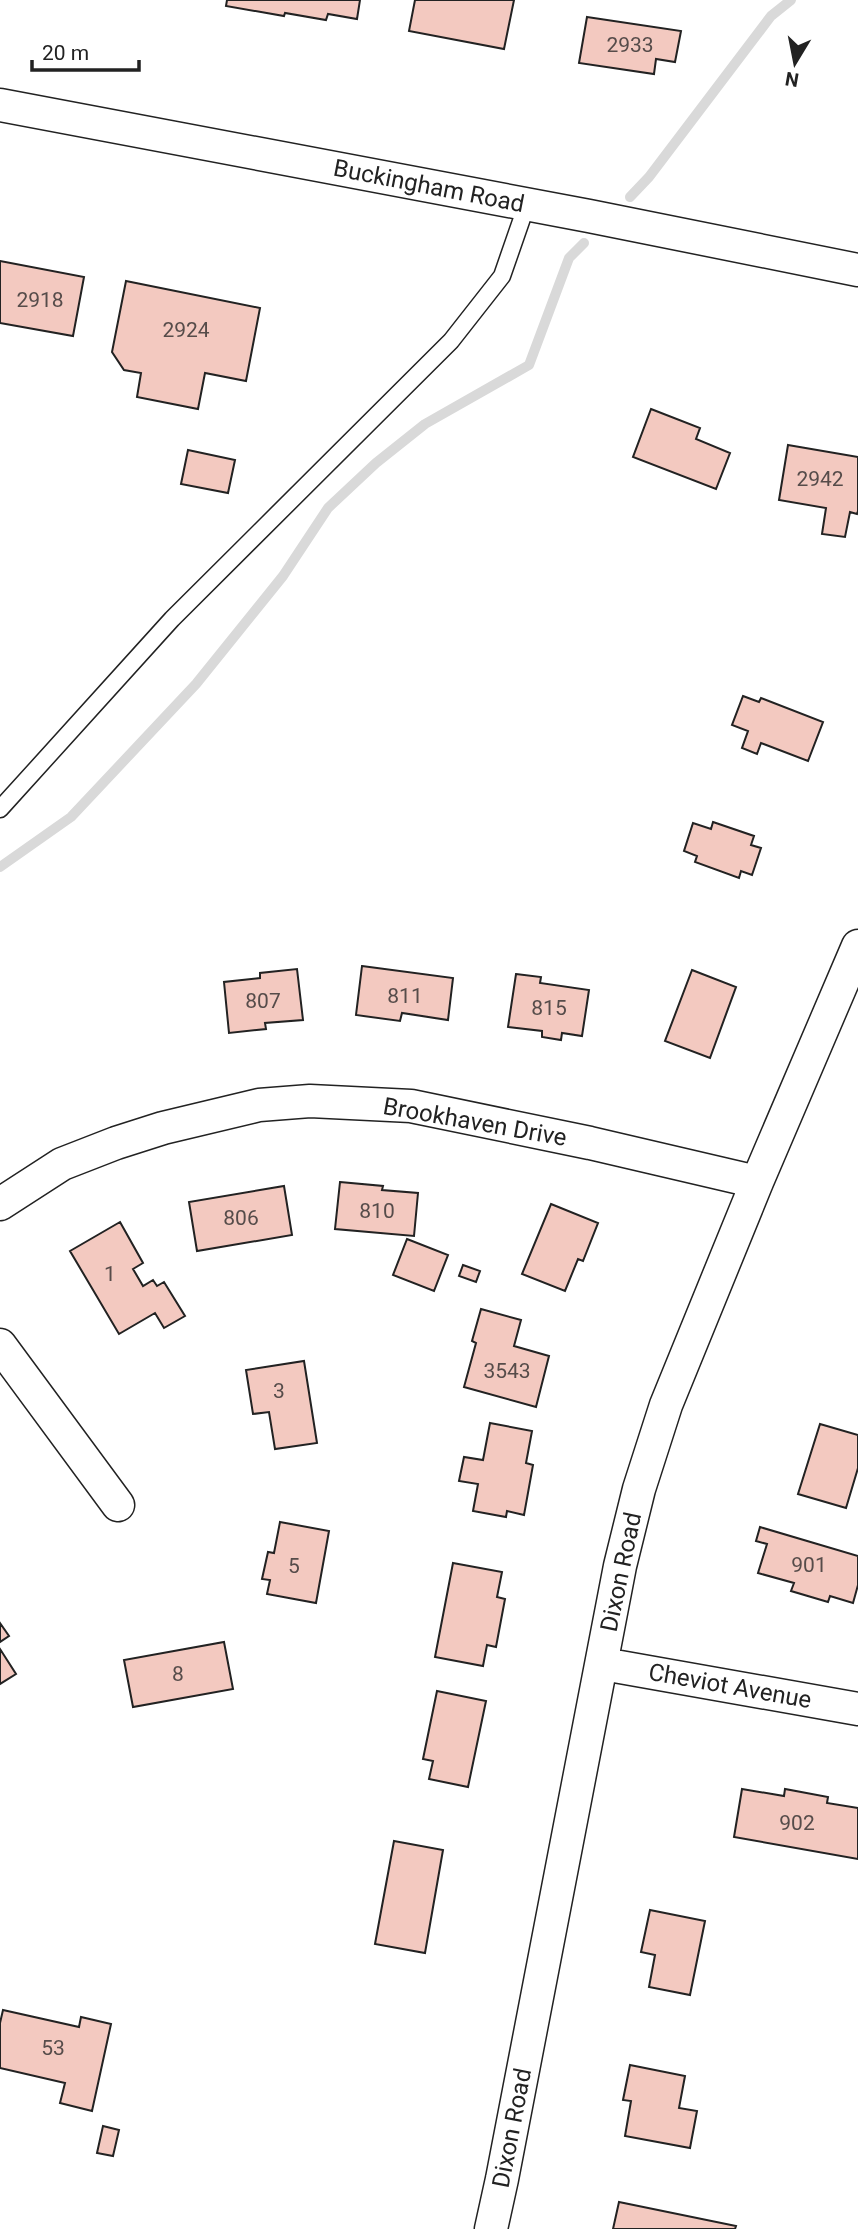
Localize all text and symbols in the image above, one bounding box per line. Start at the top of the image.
scale bar [32,28,138,72]
north arrow [760,28,830,98]
house number: 2933 [606,33,654,57]
text: 20 m [42,41,89,65]
text: N [784,67,801,92]
street label: Buckingham Road [331,154,527,218]
house number: 2918 [16,288,64,312]
house number: 2924 [162,318,210,342]
house number: 2942 [796,467,844,491]
house number: 811 [387,984,423,1008]
house number: 807 [245,989,281,1013]
house number: 815 [531,996,567,1020]
street label: Brookhaven Drive [381,1092,569,1152]
house number: 810 [359,1199,395,1223]
house number: 806 [223,1206,259,1230]
house number: 1 [104,1262,116,1286]
house number: 3543 [483,1359,531,1383]
house number: 3 [273,1379,285,1403]
street label: Dixon Road [595,1510,647,1634]
house number: 901 [791,1553,827,1577]
house number: 5 [288,1554,300,1578]
street label: Cheviot Avenue [646,1658,814,1714]
house number: 8 [172,1662,184,1686]
house number: 902 [779,1811,815,1835]
house number: 53 [41,2036,65,2060]
street label: Dixon Road [487,2066,537,2190]

